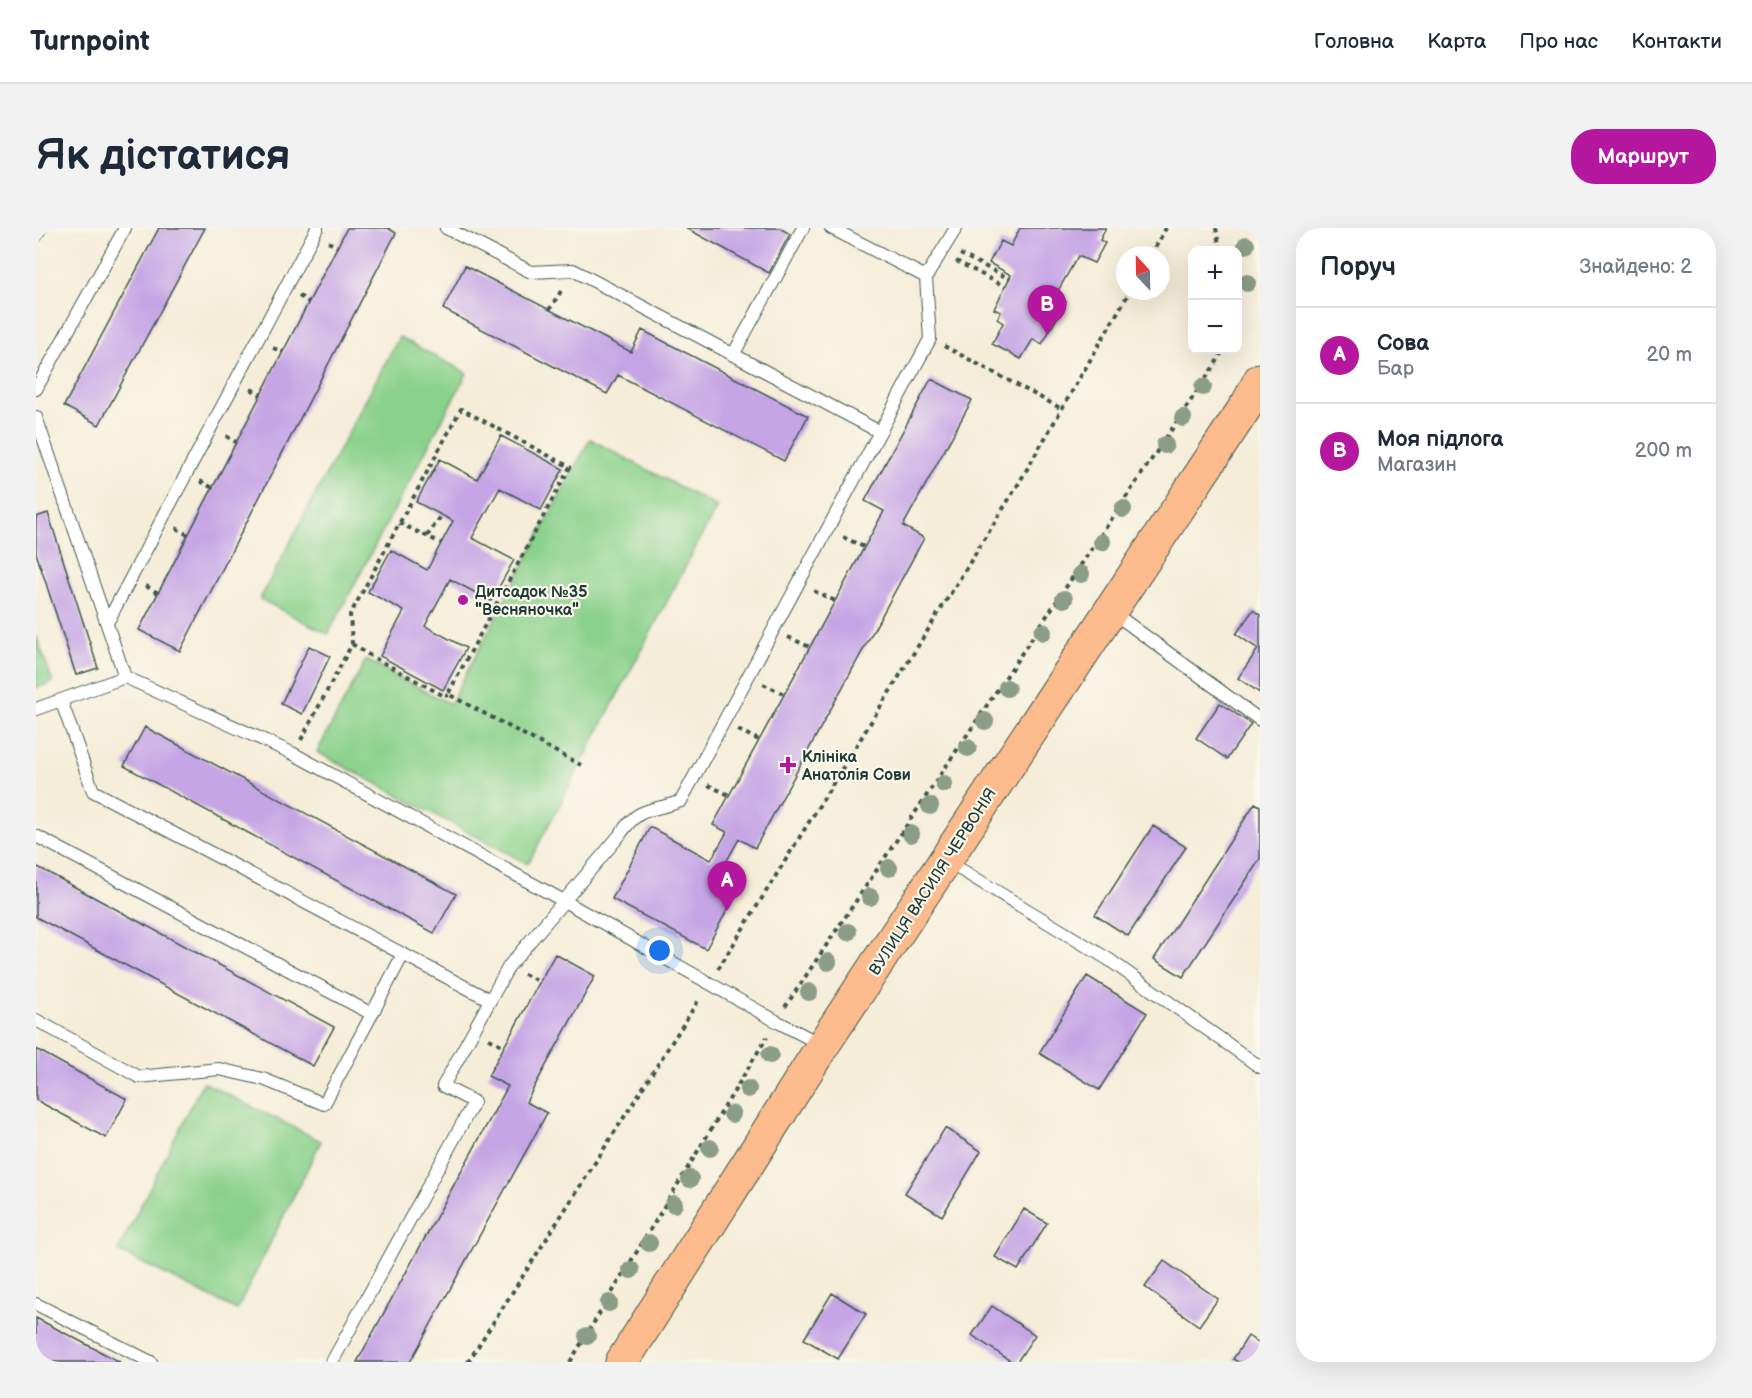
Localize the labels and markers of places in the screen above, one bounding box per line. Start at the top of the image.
pin: B [1028,285,1066,335]
place label: Дитсадок №35 "Весняночка" [475,583,587,620]
marker: Дитсадок №35 "Весняночка" [456,593,470,607]
place label: Клініка Анатолія Сови [801,748,911,785]
marker: Клініка Анатолія Сови [779,756,797,774]
pin: A [708,862,746,911]

